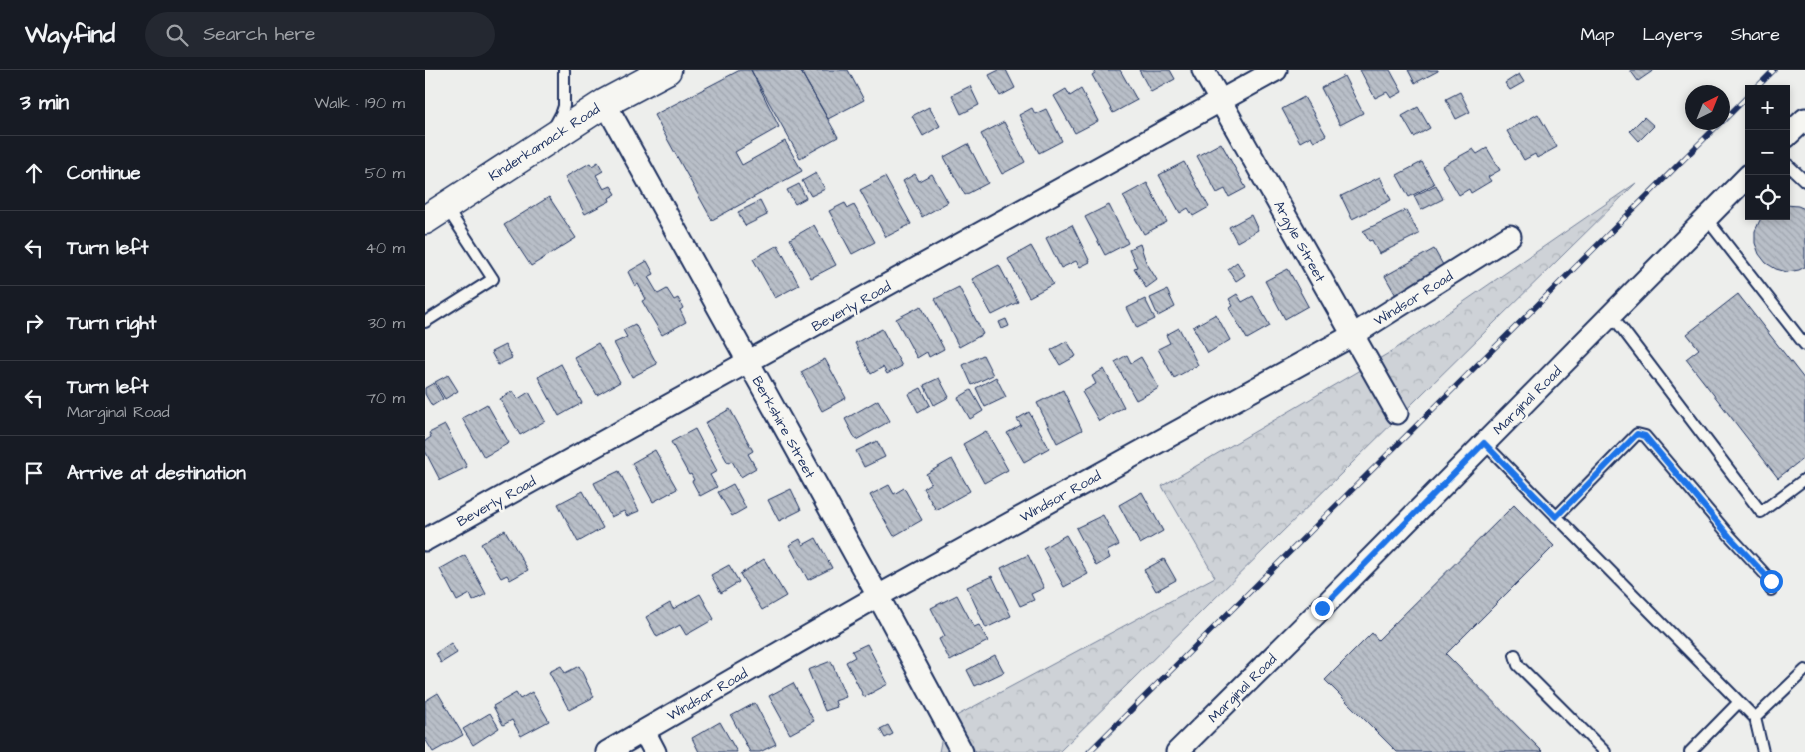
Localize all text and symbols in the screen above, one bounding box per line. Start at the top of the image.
search box [145,12,495,57]
text: Wayfind [25,18,115,52]
icon: search [163,21,191,49]
text: Search here [203,21,315,48]
text: Map [1580,22,1614,47]
text: Layers [1642,22,1703,47]
text: Share [1731,22,1780,47]
north arrow [1685,85,1730,130]
map controls [1745,85,1790,220]
button: + [1745,85,1790,130]
text: 3 min [20,88,69,117]
text: Walk · 190 m [314,92,405,114]
street label: Kinderkamack Road [485,99,604,186]
button: − [1745,130,1790,175]
icon: ahead [20,159,48,187]
text: Continue [67,160,141,187]
text: 50 m [365,162,405,184]
button: locate [1745,175,1790,220]
street label: Argyle Street [1269,197,1330,286]
icon: left [20,234,48,262]
text: Turn left [67,235,148,262]
text: 40 m [365,237,405,259]
street label: Windsor Road [1370,267,1457,331]
street label: Beverly Road [808,277,895,337]
icon: right [20,309,48,337]
text: Turn right [67,310,156,337]
text: 30 m [368,312,405,334]
street label: Marginal Road [1489,362,1567,440]
street label: Berkshire Street [747,373,820,482]
text: Turn left [67,374,148,401]
icon: left [20,384,48,412]
text: 70 m [366,387,405,409]
text: Marginal Road [67,401,170,423]
icon: arrive [20,459,48,487]
text: Arrive at destination [67,460,246,487]
street label: Windsor Road [1016,466,1105,527]
street label: Beverly Road [453,472,540,532]
route start [1760,570,1783,593]
route end [1311,597,1334,620]
street label: Marginal Road [1204,650,1282,728]
street label: Windsor Road [664,664,751,726]

